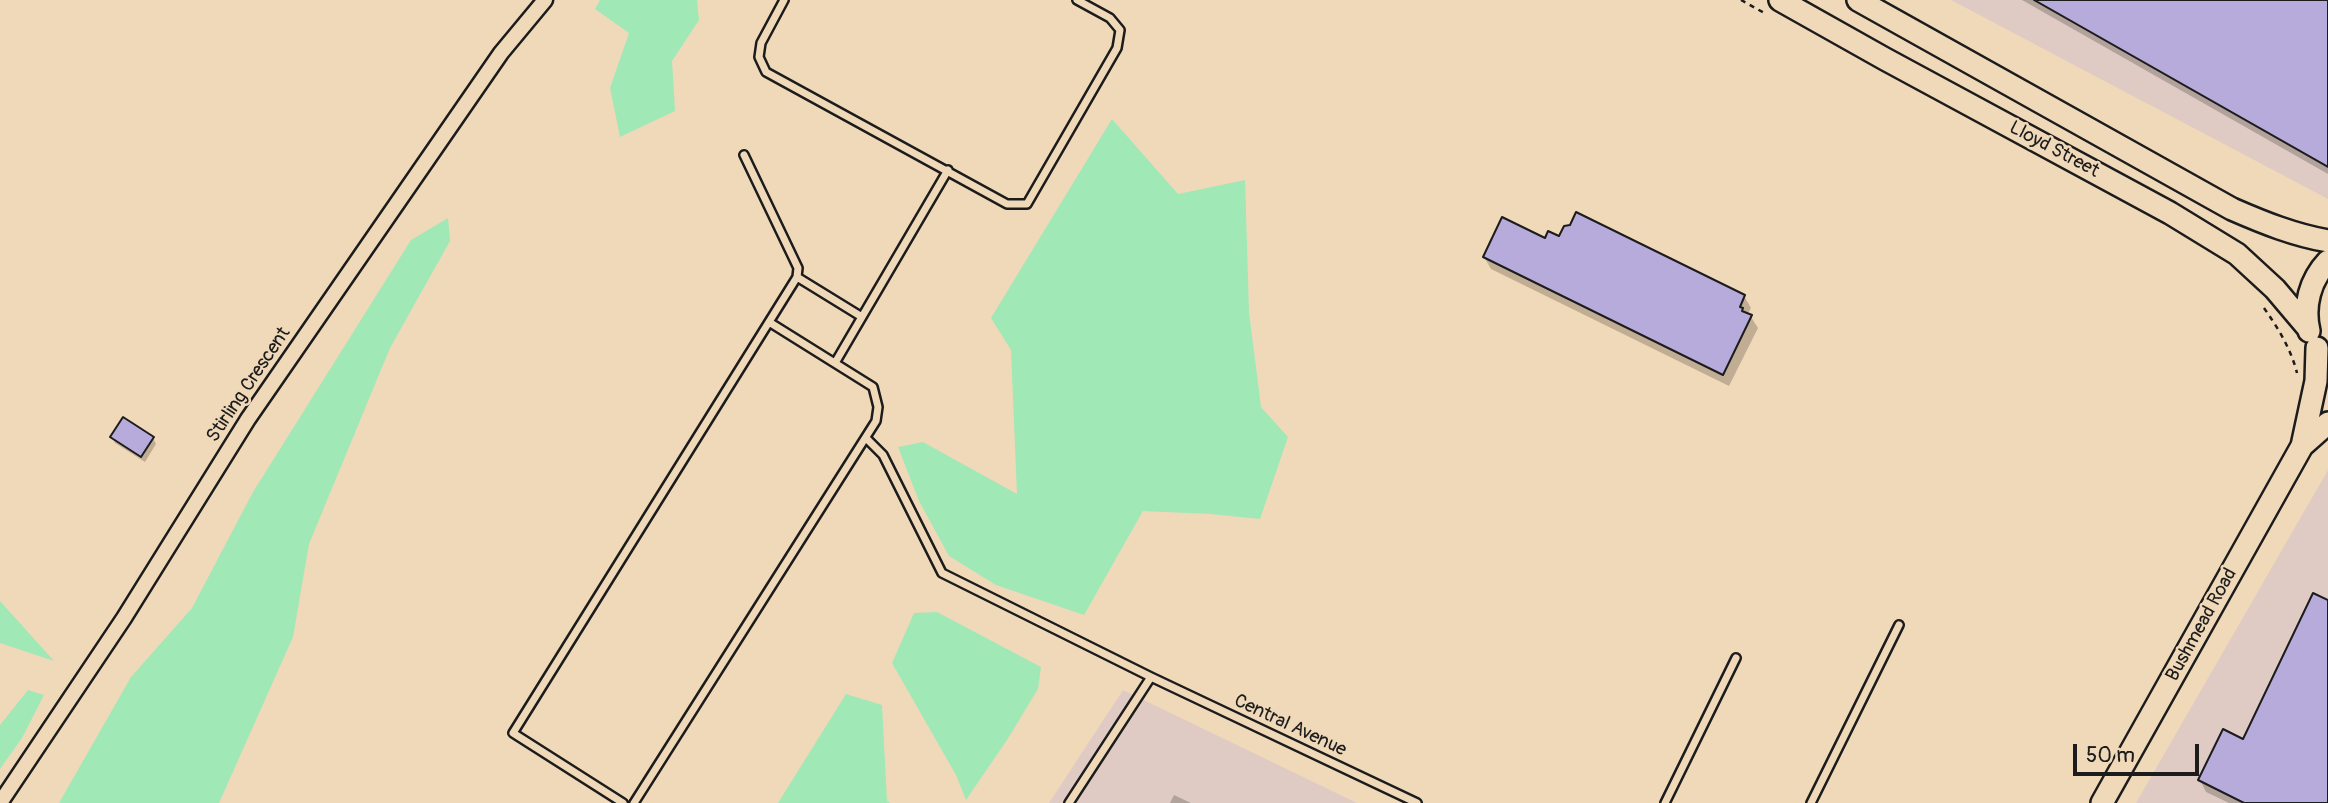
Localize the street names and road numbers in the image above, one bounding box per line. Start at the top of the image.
street label: Lloyd Street [2005,117,2103,183]
street label: Stirling Crescent [202,323,296,447]
street label: Bushmead Road [2162,565,2242,685]
street label: Central Avenue [1230,690,1350,762]

